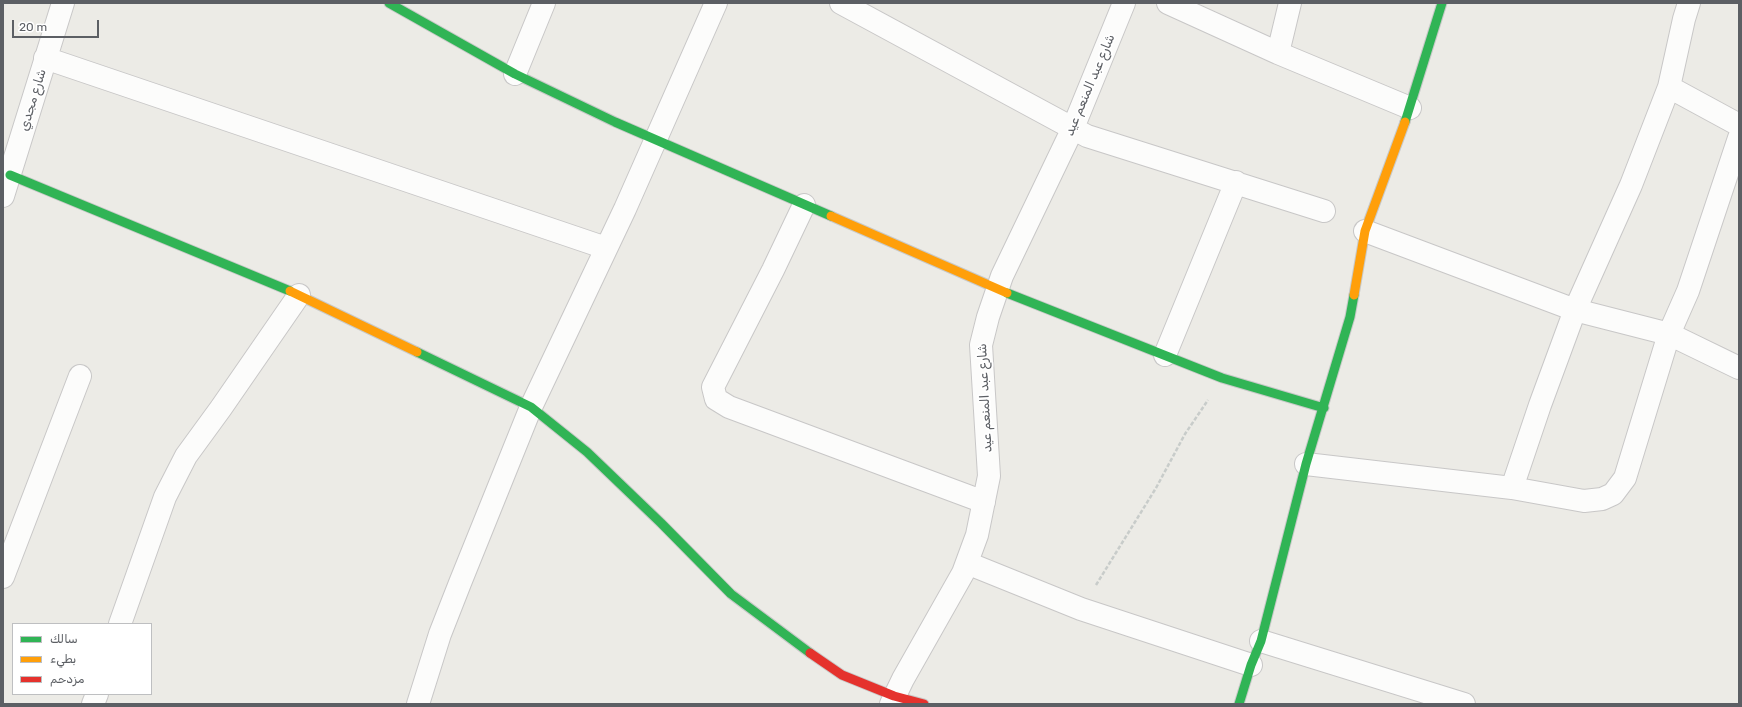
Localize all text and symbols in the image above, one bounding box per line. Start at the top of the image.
scale bar [14,12,101,38]
text: 20 m [19,20,47,34]
street label: شارع عبد المنعم عيد [1061,32,1119,138]
street label: شارع مجدي [16,67,50,133]
street label: شارع عبد المنعم عيد [974,343,996,453]
legend [12,623,152,695]
text: سالك [50,632,78,646]
text: بطيء [50,652,76,666]
text: مزدحم [50,672,84,686]

